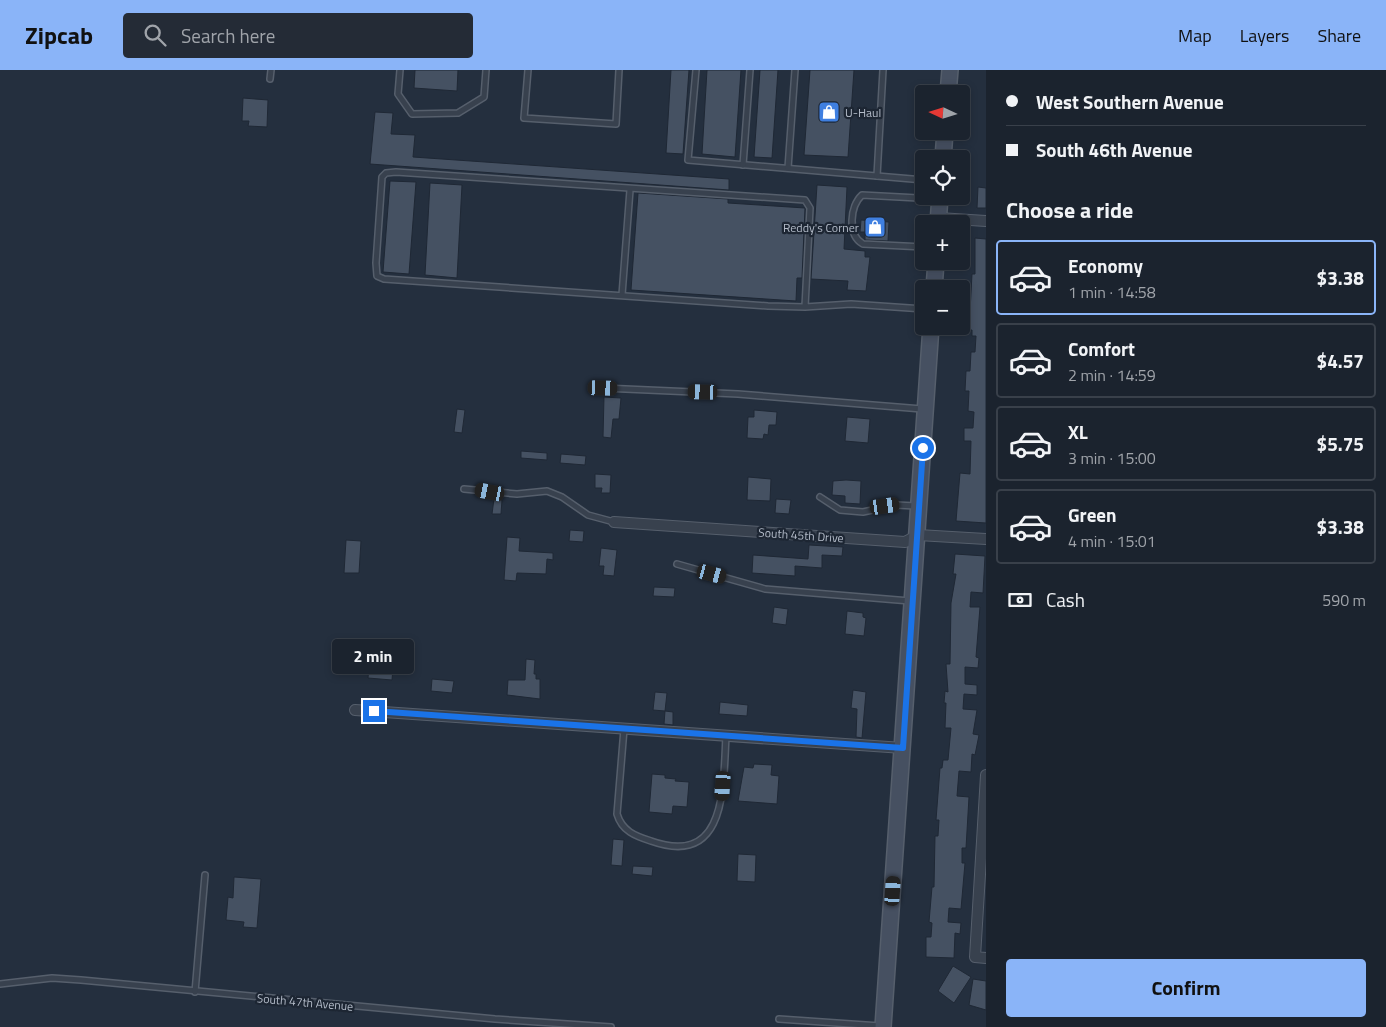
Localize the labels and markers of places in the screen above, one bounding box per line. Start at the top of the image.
shop icon: U-Haul [817,100,841,124]
place label: U-Haul [845,103,881,122]
shop icon: Reddy's Corner [863,215,887,239]
place label: Reddy's Corner [783,218,859,237]

